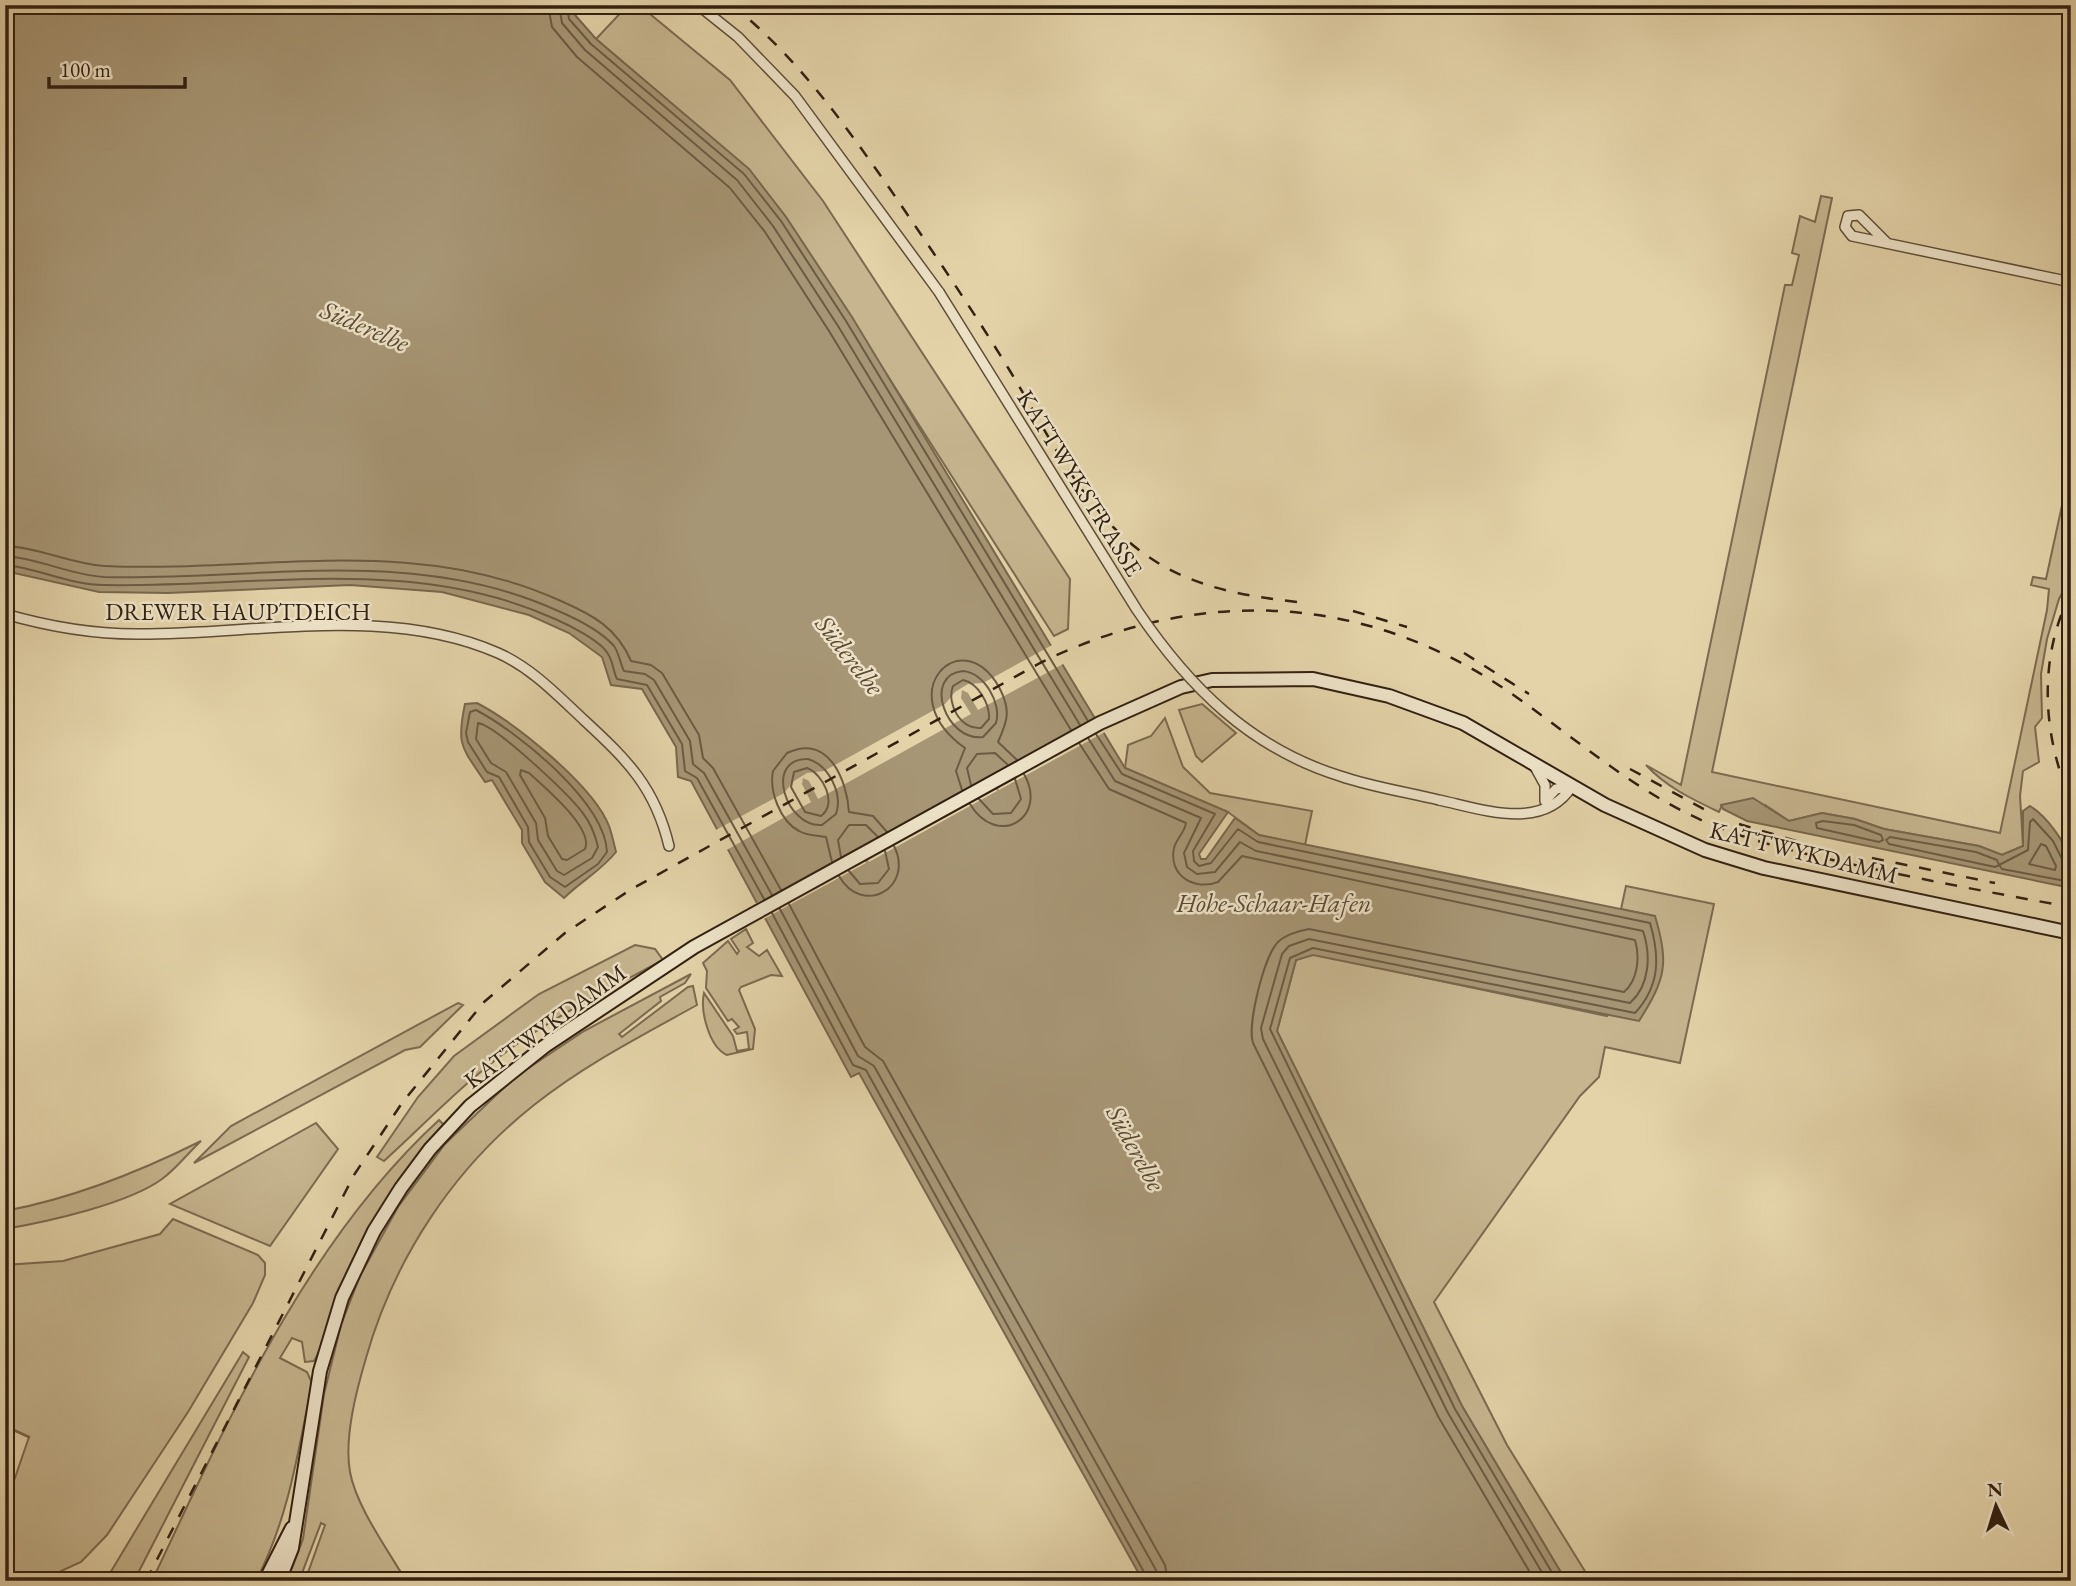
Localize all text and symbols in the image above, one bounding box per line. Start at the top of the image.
scale bar [49,46,186,90]
text: 100 m [60,56,111,83]
water label: Süderelbe [315,292,415,360]
street label: KATTWYKSTRASSE [1010,384,1150,582]
street label: DREWER HAUPTDEICH [105,596,371,627]
water label: Süderelbe [807,607,893,703]
street label: KATTWYKDAMM [1707,814,1901,890]
water label: Hohe-Schaar-Hafen [1176,886,1371,920]
street label: KATTWYKDAMM [458,957,632,1095]
water label: Süderelbe [1098,1098,1174,1198]
north arrow [1960,1470,2030,1540]
text: N [1986,1476,2004,1503]

